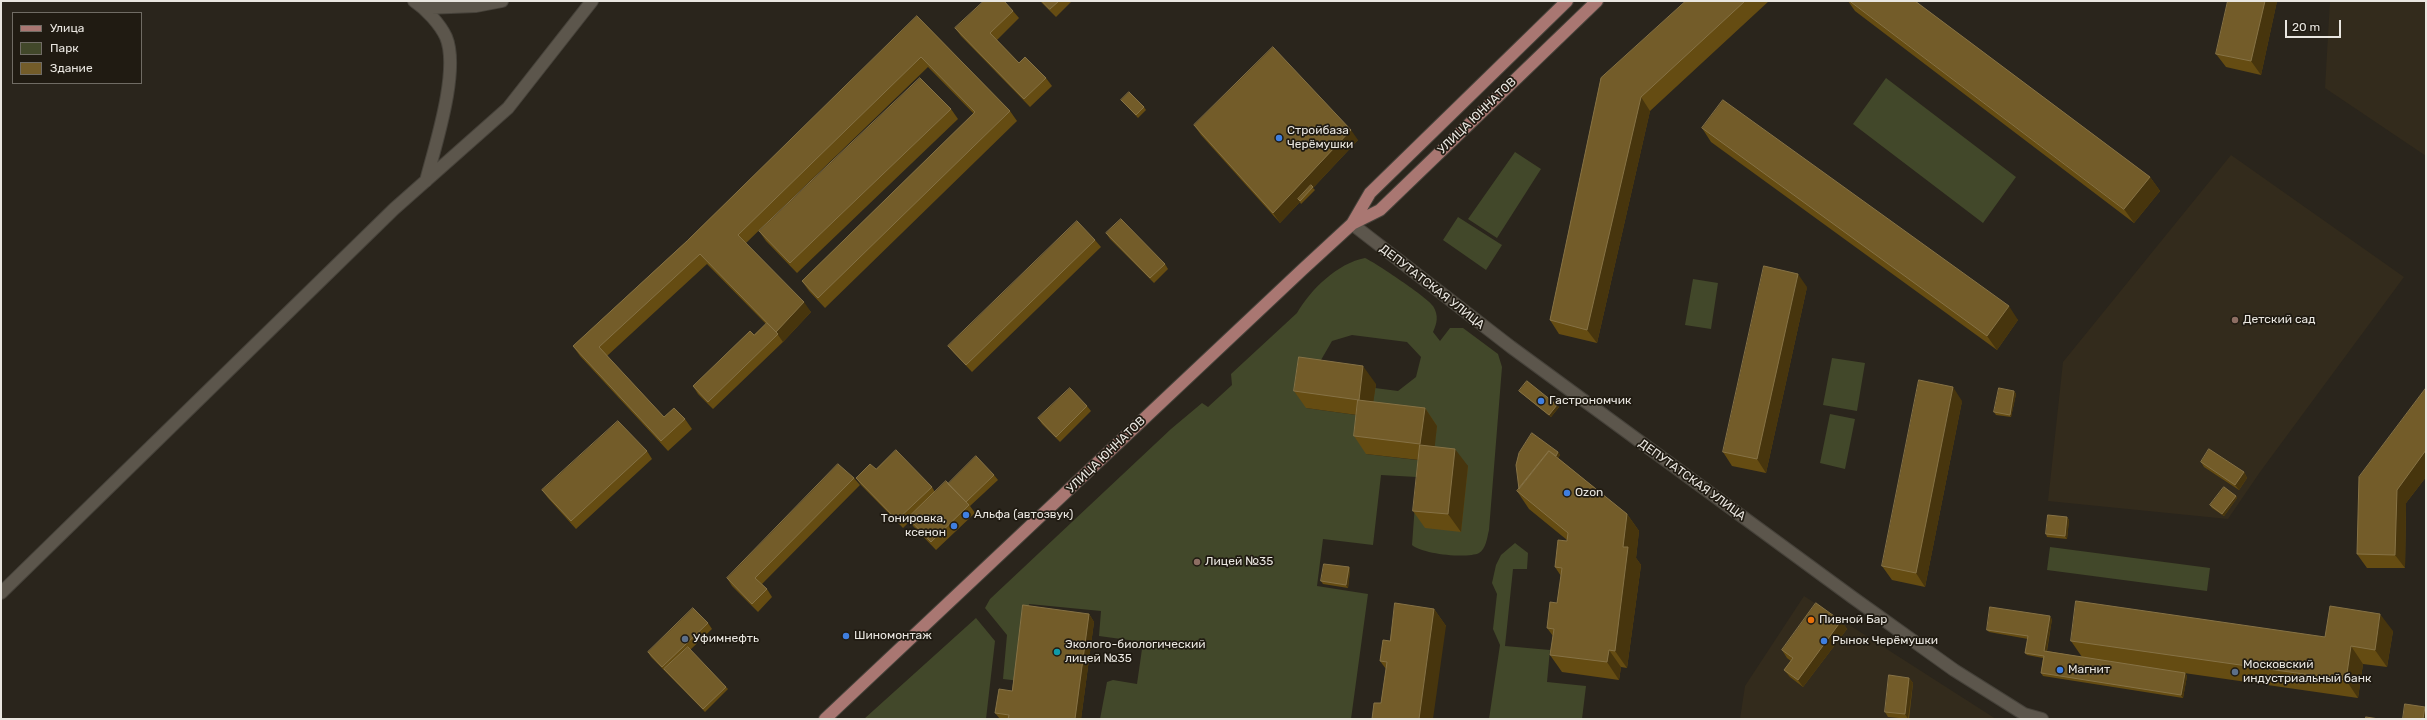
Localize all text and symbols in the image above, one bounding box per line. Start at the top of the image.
legend [12,12,142,84]
scale bar [2287,12,2343,38]
text: 20 m [2292,20,2320,34]
text: Улица [50,21,84,35]
text: Парк [50,41,79,55]
text: Здание [50,61,93,75]
street label: УЛИЦА ЮННАТОВ [1435,75,1519,157]
place label: Стройбаза Черёмушки [1287,124,1353,152]
marker: Стройбаза Черёмушки [1274,133,1284,143]
street label: ДЕПУТАТСКАЯ УЛИЦА [1377,242,1487,332]
place label: Детский сад [2243,313,2315,327]
marker: Детский сад [2230,315,2240,325]
place label: Гастрономчик [1549,394,1631,408]
marker: Гастрономчик [1536,396,1546,406]
street label: УЛИЦА ЮННАТОВ [1064,414,1148,496]
street label: ДЕПУТАТСКАЯ УЛИЦА [1636,436,1748,524]
place label: Ozon [1575,486,1603,500]
marker: Ozon [1562,488,1572,498]
place label: Альфа (автозвук) [974,508,1073,522]
marker: Альфа (автозвук) [961,510,971,520]
place label: Тонировка, ксенон [881,512,946,540]
marker: Тонировка, ксенон [949,521,959,531]
place label: Лицей №35 [1205,555,1273,569]
marker: Лицей №35 [1192,557,1202,567]
place label: Пивной Бар [1819,613,1888,627]
marker: Пивной Бар [1806,615,1816,625]
place label: Шиномонтаж [854,629,932,643]
marker: Шиномонтаж [841,631,851,641]
place label: Уфимнефть [693,632,759,646]
marker: Уфимнефть [680,634,690,644]
place label: Рынок Черёмушки [1832,634,1938,648]
marker: Рынок Черёмушки [1819,636,1829,646]
place label: Эколого-биологический лицей №35 [1065,638,1206,666]
marker: Эколого-биологический лицей №35 [1052,647,1062,657]
place label: Московский индустриальный банк [2243,658,2371,686]
place label: Магнит [2068,663,2110,677]
marker: Магнит [2055,665,2065,675]
marker: Московский индустриальный банк [2230,667,2240,677]

